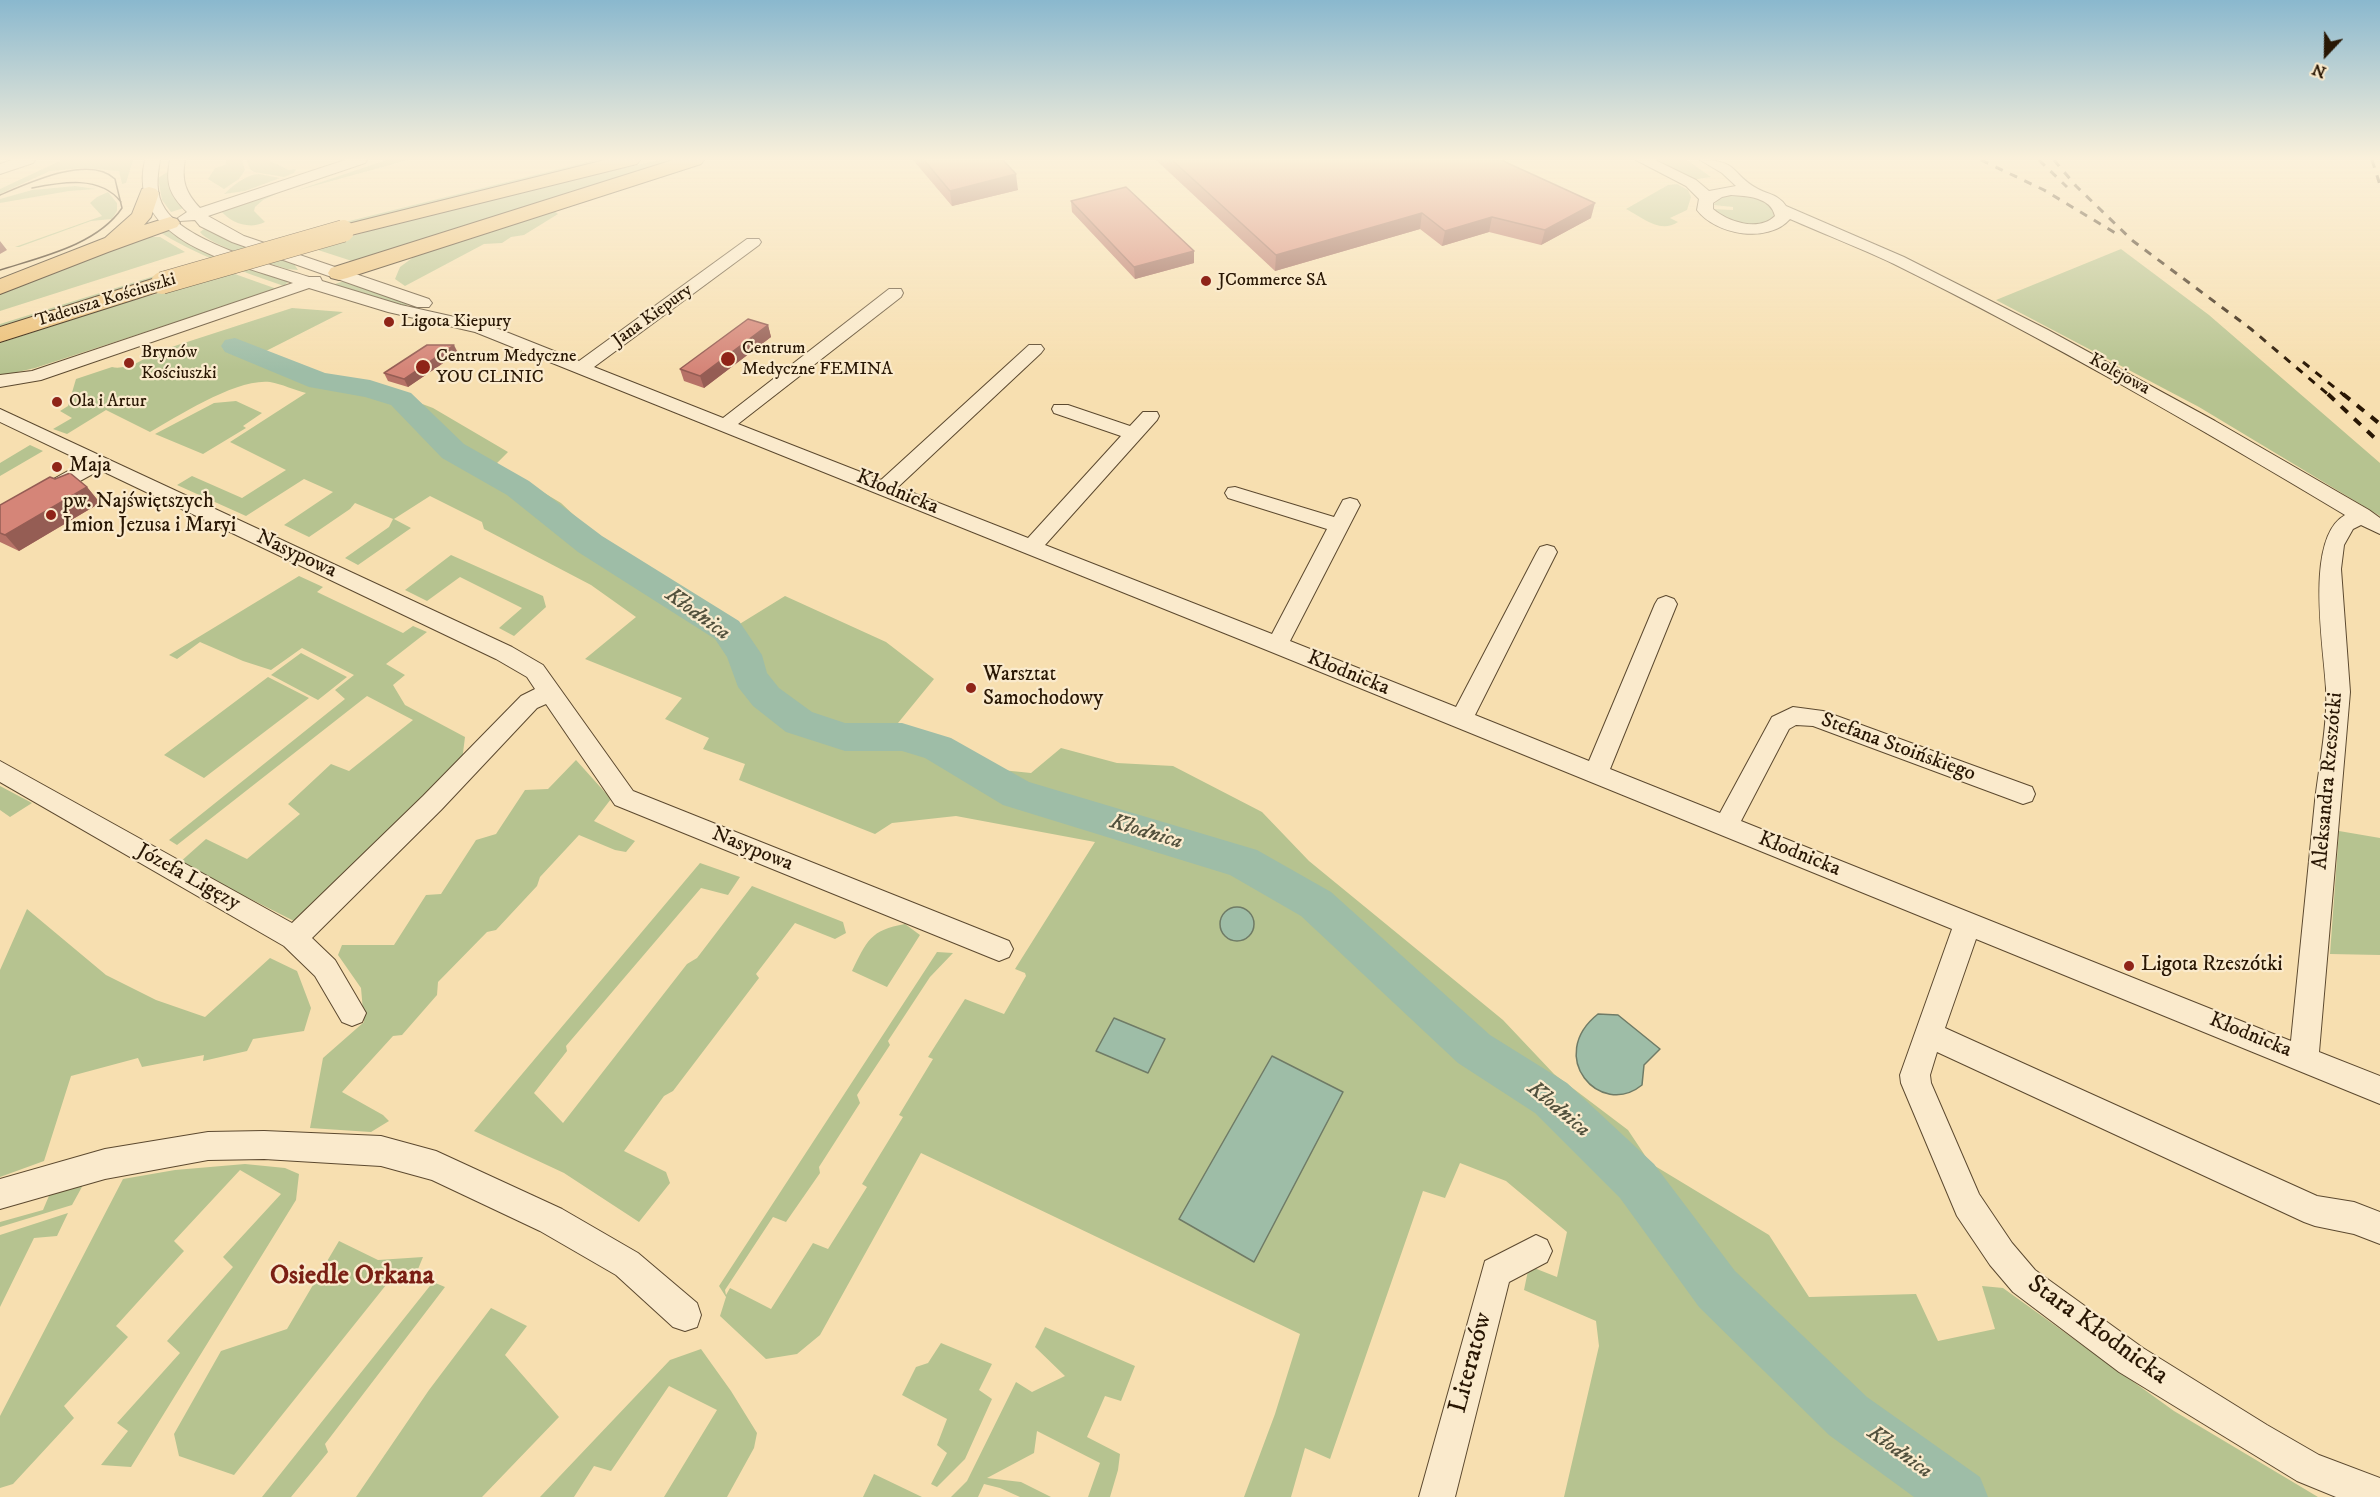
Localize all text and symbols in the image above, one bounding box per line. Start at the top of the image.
north arrow [2296,24,2356,84]
text: N [2309,59,2329,82]
street label: Tadeusza Kościuszki [33,269,179,333]
place label: JCommerce SA [1218,270,1327,292]
marker: JCommerce SA [1199,274,1213,288]
street label: Jana Kiepury [609,280,697,352]
place label: Ligota Kiepury [401,311,511,333]
marker: Ligota Kiepury [382,315,396,329]
place label: Centrum Medyczne FEMINA [742,338,893,380]
place label: Brynów Kościuszki [141,342,217,385]
place label: Centrum Medyczne YOU CLINIC [436,346,577,388]
marker: Centrum Medyczne FEMINA [719,350,737,368]
street label: Kolejowa [2085,350,2153,400]
marker: Brynów Kościuszki [122,356,136,370]
marker: Centrum Medyczne YOU CLINIC [414,358,432,376]
place label: Ola i Artur [69,391,146,413]
marker: Ola i Artur [50,395,64,409]
place label: Maja [69,454,111,480]
marker: Maja [50,460,64,474]
street label: Kłodnicka [852,465,942,521]
place label: pw. Najświętszych Imion Jezusa i Maryi [63,490,236,540]
marker: pw. Najświętszych Imion Jezusa i Maryi [44,508,58,522]
street label: Nasypowa [252,525,340,585]
water label: Kłodnica [659,583,735,647]
street label: Kłodnicka [1303,646,1393,702]
place label: Warsztat Samochodowy [983,663,1103,713]
marker: Warsztat Samochodowy [964,681,978,695]
street label: Aleksandra Rzeszótki [2309,691,2349,871]
street label: Stefana Stoińskiego [1817,708,1979,788]
water label: Kłodnica [1107,810,1185,856]
street label: Nasypowa [708,822,796,878]
street label: Kłodnicka [1754,827,1844,883]
street label: Józefa Ligęzy [132,839,244,917]
place label: Ligota Rzeszótki [2141,953,2283,979]
marker: Ligota Rzeszótki [2122,959,2136,973]
street label: Kłodnicka [2205,1008,2295,1064]
water label: Kłodnica [1521,1076,1595,1144]
district label: Osiedle Orkana [270,1261,434,1293]
street label: Stara Kłodnicka [2021,1269,2173,1393]
street label: Literatów [1444,1309,1500,1417]
water label: Kłodnica [1861,1421,1937,1485]

